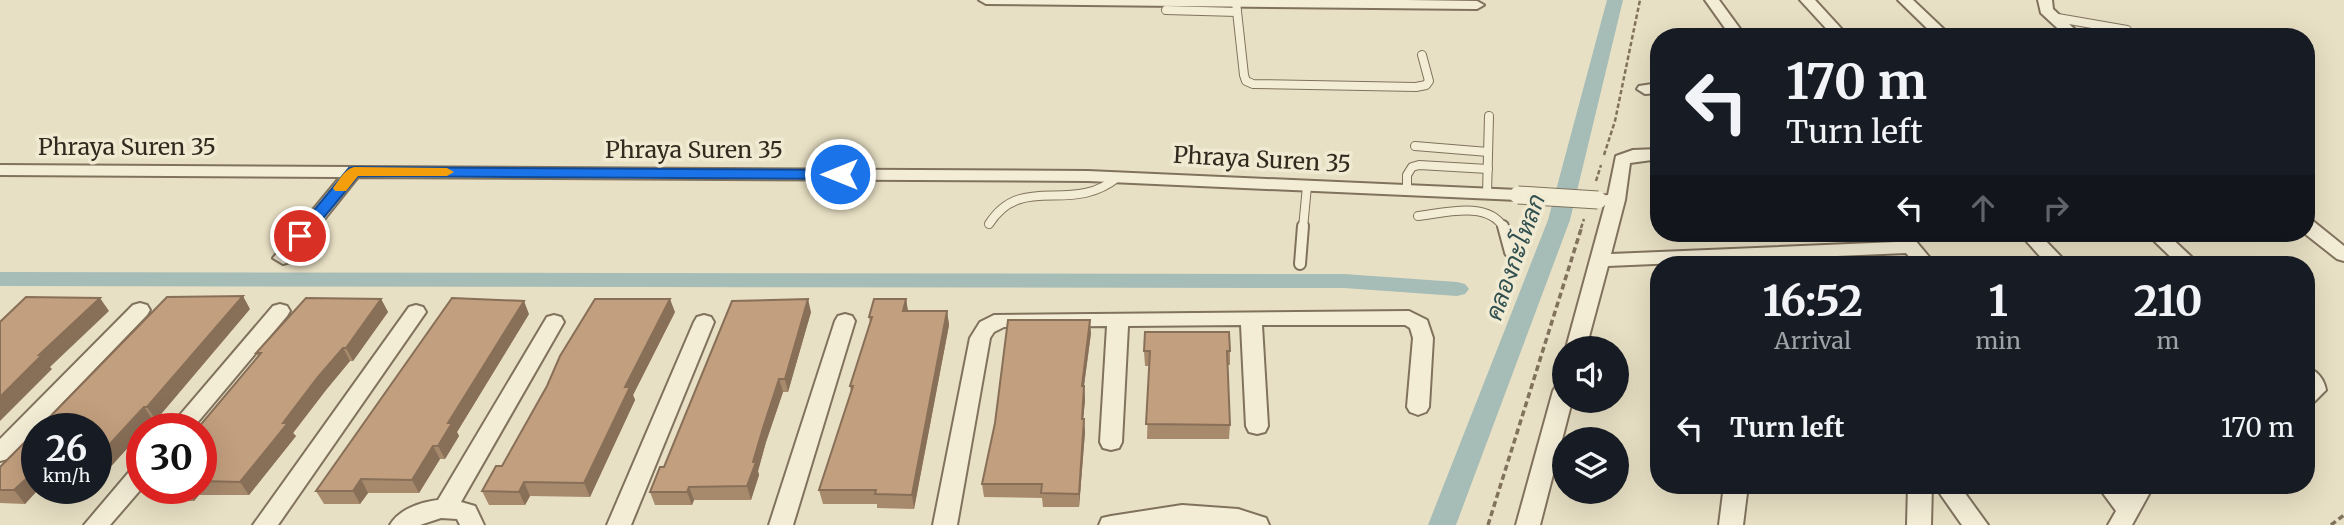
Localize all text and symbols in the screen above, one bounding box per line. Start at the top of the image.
text: 170 m [1786,51,1927,112]
icon: left [1671,56,1762,147]
text: Turn left [1786,112,1923,152]
street label: Phraya Suren 35 [38,132,216,161]
street label: Phraya Suren 35 [605,135,783,164]
position arrow [803,137,877,211]
street label: Phraya Suren 35 [1172,140,1352,178]
icon: left [1891,189,1929,227]
icon: ahead [1964,189,2002,227]
icon: right [2037,189,2075,227]
water label: คลองกะโหลก [1478,190,1552,324]
pin [270,206,330,266]
icon: arrive [281,217,319,255]
text: 16:52 [1762,275,1863,327]
text: 1 [1989,275,2008,327]
text: 210 [2133,275,2203,327]
text: Arrival [1774,326,1851,355]
text: min [1975,326,2021,355]
text: m [2157,326,2179,355]
map controls [1552,336,1629,504]
button: sound [1552,336,1629,413]
icon: left [1671,409,1709,447]
text: Turn left [1730,411,1844,444]
text: 170 m [2221,411,2294,444]
speed limit sign: 30 [126,413,217,504]
text: 26 [46,427,87,471]
button: layers [1552,427,1629,504]
text: km/h [43,464,90,487]

